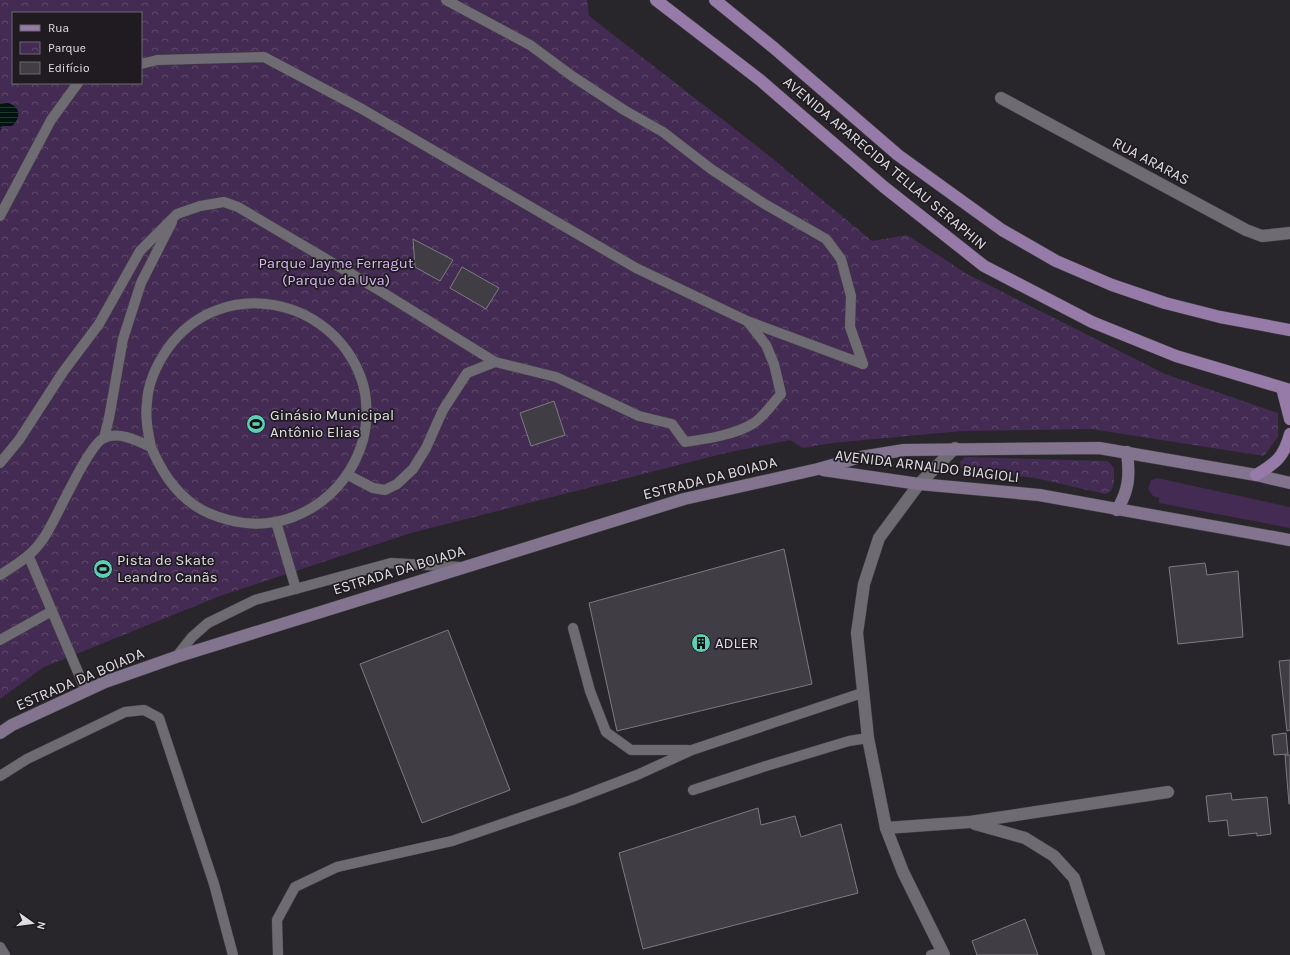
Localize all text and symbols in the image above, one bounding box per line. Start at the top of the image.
legend [12,12,142,84]
text: Rua [48,21,69,35]
text: Parque [48,41,86,55]
text: Edifício [48,61,89,75]
street label: AVENIDA APARECIDA TELLAU SERAPHIN [780,73,990,253]
street label: RUA ARARAS [1109,133,1193,189]
park label: Parque Jayme Ferragut (Parque da Uva) [258,254,414,289]
place label: Ginásio Municipal Antônio Elias [270,406,394,441]
sports icon: Ginásio Municipal Antônio Elias [245,413,267,435]
street label: AVENIDA ARNALDO BIAGIOLI [834,446,1020,486]
street label: ESTRADA DA BOIADA [641,453,779,503]
street label: ESTRADA DA BOIADA [331,541,468,599]
place label: Pista de Skate Leandro Canãs [117,551,218,586]
sports icon: Pista de Skate Leandro Canãs [92,558,114,580]
building icon: ADLER [690,632,712,654]
place label: ADLER [715,634,758,652]
street label: ESTRADA DA BOIADA [13,644,147,714]
north arrow [12,903,52,943]
text: N [34,920,48,931]

